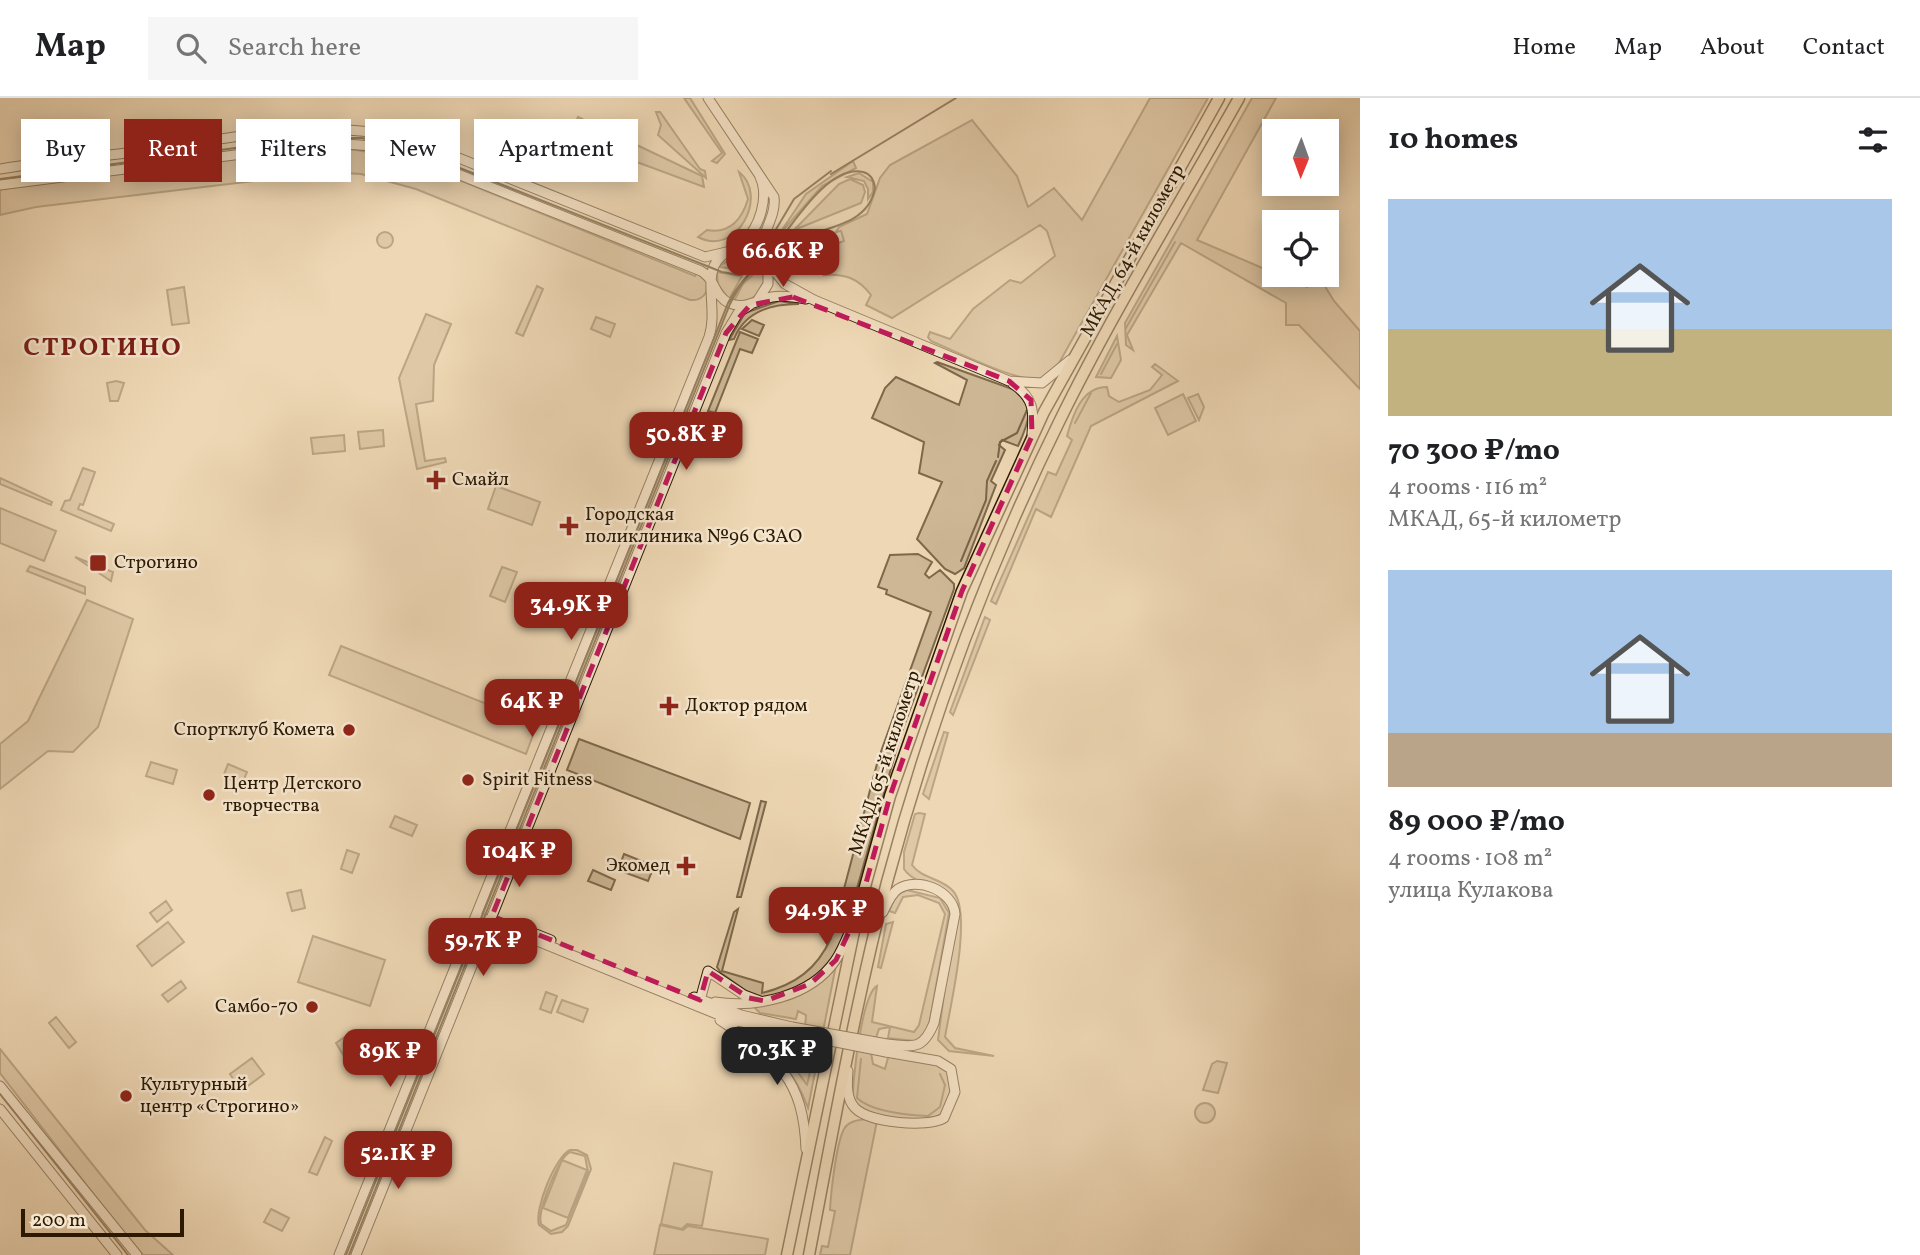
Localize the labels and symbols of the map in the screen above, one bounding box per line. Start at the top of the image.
north arrow [1262,119,1339,196]
street label: МКАД, 64-й километр [1075,160,1191,342]
pin: 66.6K ₽ [718,230,848,289]
district label: СТРОГИНО [23,330,183,366]
pin: 50.8K ₽ [621,412,751,472]
place label: Смайл [452,467,509,493]
marker: Смайл [426,470,446,490]
place label: Городская поликлиника №96 СЗАО [585,502,802,550]
marker: Городская поликлиника №96 СЗАО [559,516,579,536]
place label: Строгино [114,550,198,576]
marker: Строгино [88,553,108,573]
pin: 34.9K ₽ [506,582,636,642]
street label: МКАД, 65-й километр [843,667,927,859]
pin: 64K ₽ [483,680,581,739]
place label: Доктор рядом [685,693,808,719]
marker: Доктор рядом [659,696,679,716]
place label: Спортклуб Комета [174,717,335,743]
marker: Спортклуб Комета [341,722,357,738]
place label: Spirit Fitness [482,767,592,793]
place label: Центр Детского творчества [223,771,362,819]
marker: Spirit Fitness [460,772,476,788]
marker: Центр Детского творчества [201,787,217,803]
pin: 104K ₽ [462,830,576,889]
place label: Экомед [606,853,670,879]
marker: Экомед [676,856,696,876]
pin: 94.9K ₽ [761,888,891,947]
pin: 59.7K ₽ [418,918,548,978]
place label: Самбо-70 [215,994,298,1020]
marker: Самбо-70 [304,999,320,1015]
pin: 70.3K ₽ [712,1028,842,1087]
pin: 89K ₽ [341,1030,439,1089]
place label: Культурный центр «Строгино» [140,1072,299,1120]
marker: Культурный центр «Строгино» [118,1088,134,1104]
pin: 52.1K ₽ [333,1132,463,1191]
scale bar [21,1206,184,1238]

